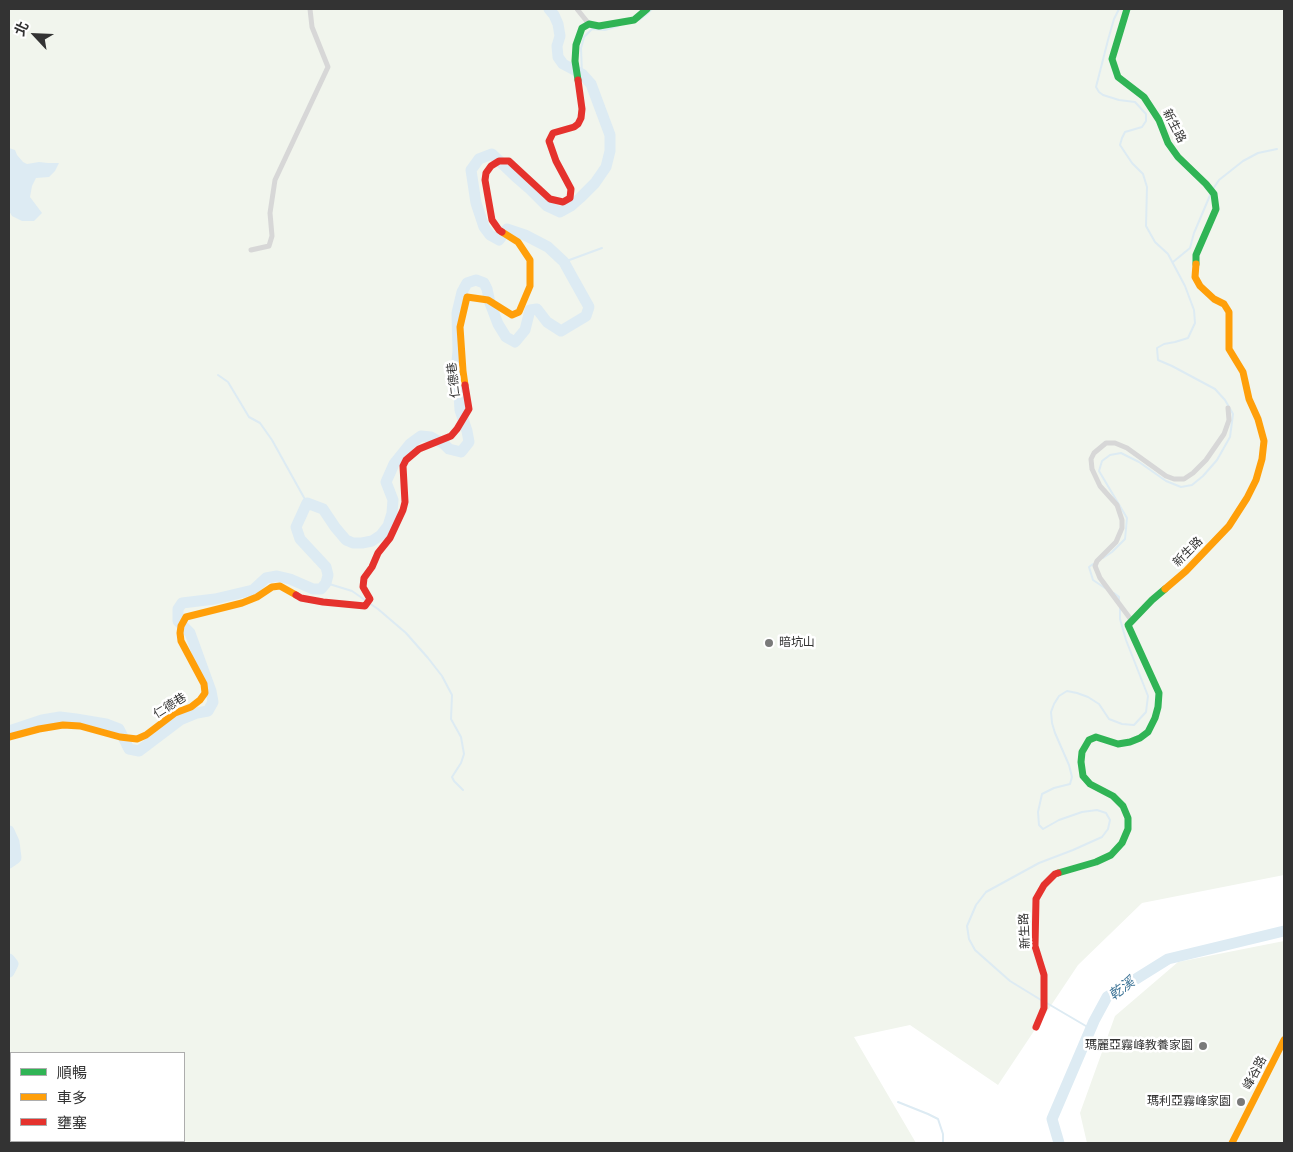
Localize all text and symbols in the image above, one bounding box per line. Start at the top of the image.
north arrow [10,10,60,60]
text: 北 [9,18,33,39]
street label: 新生路 [1159,107,1189,145]
street label: 仁德巷 [445,361,463,399]
street label: 新生路 [1170,534,1206,570]
place label: 暗坑山 [779,636,815,650]
marker: 暗坑山 [763,637,775,649]
street label: 仁德巷 [151,690,189,722]
street label: 新生路 [1017,913,1033,949]
water label: 乾溪 [1106,974,1138,1004]
place label: 瑪麗亞霧峰教養家園 [1085,1039,1193,1053]
marker: 瑪麗亞霧峰教養家園 [1197,1040,1209,1052]
legend [10,1052,185,1142]
street label: 峰谷路 [1240,1054,1270,1092]
text: 順暢 [57,1062,87,1082]
text: 車多 [57,1087,87,1107]
place label: 瑪利亞霧峰家園 [1147,1095,1231,1109]
marker: 瑪利亞霧峰家園 [1235,1096,1247,1108]
text: 壅塞 [57,1112,87,1132]

